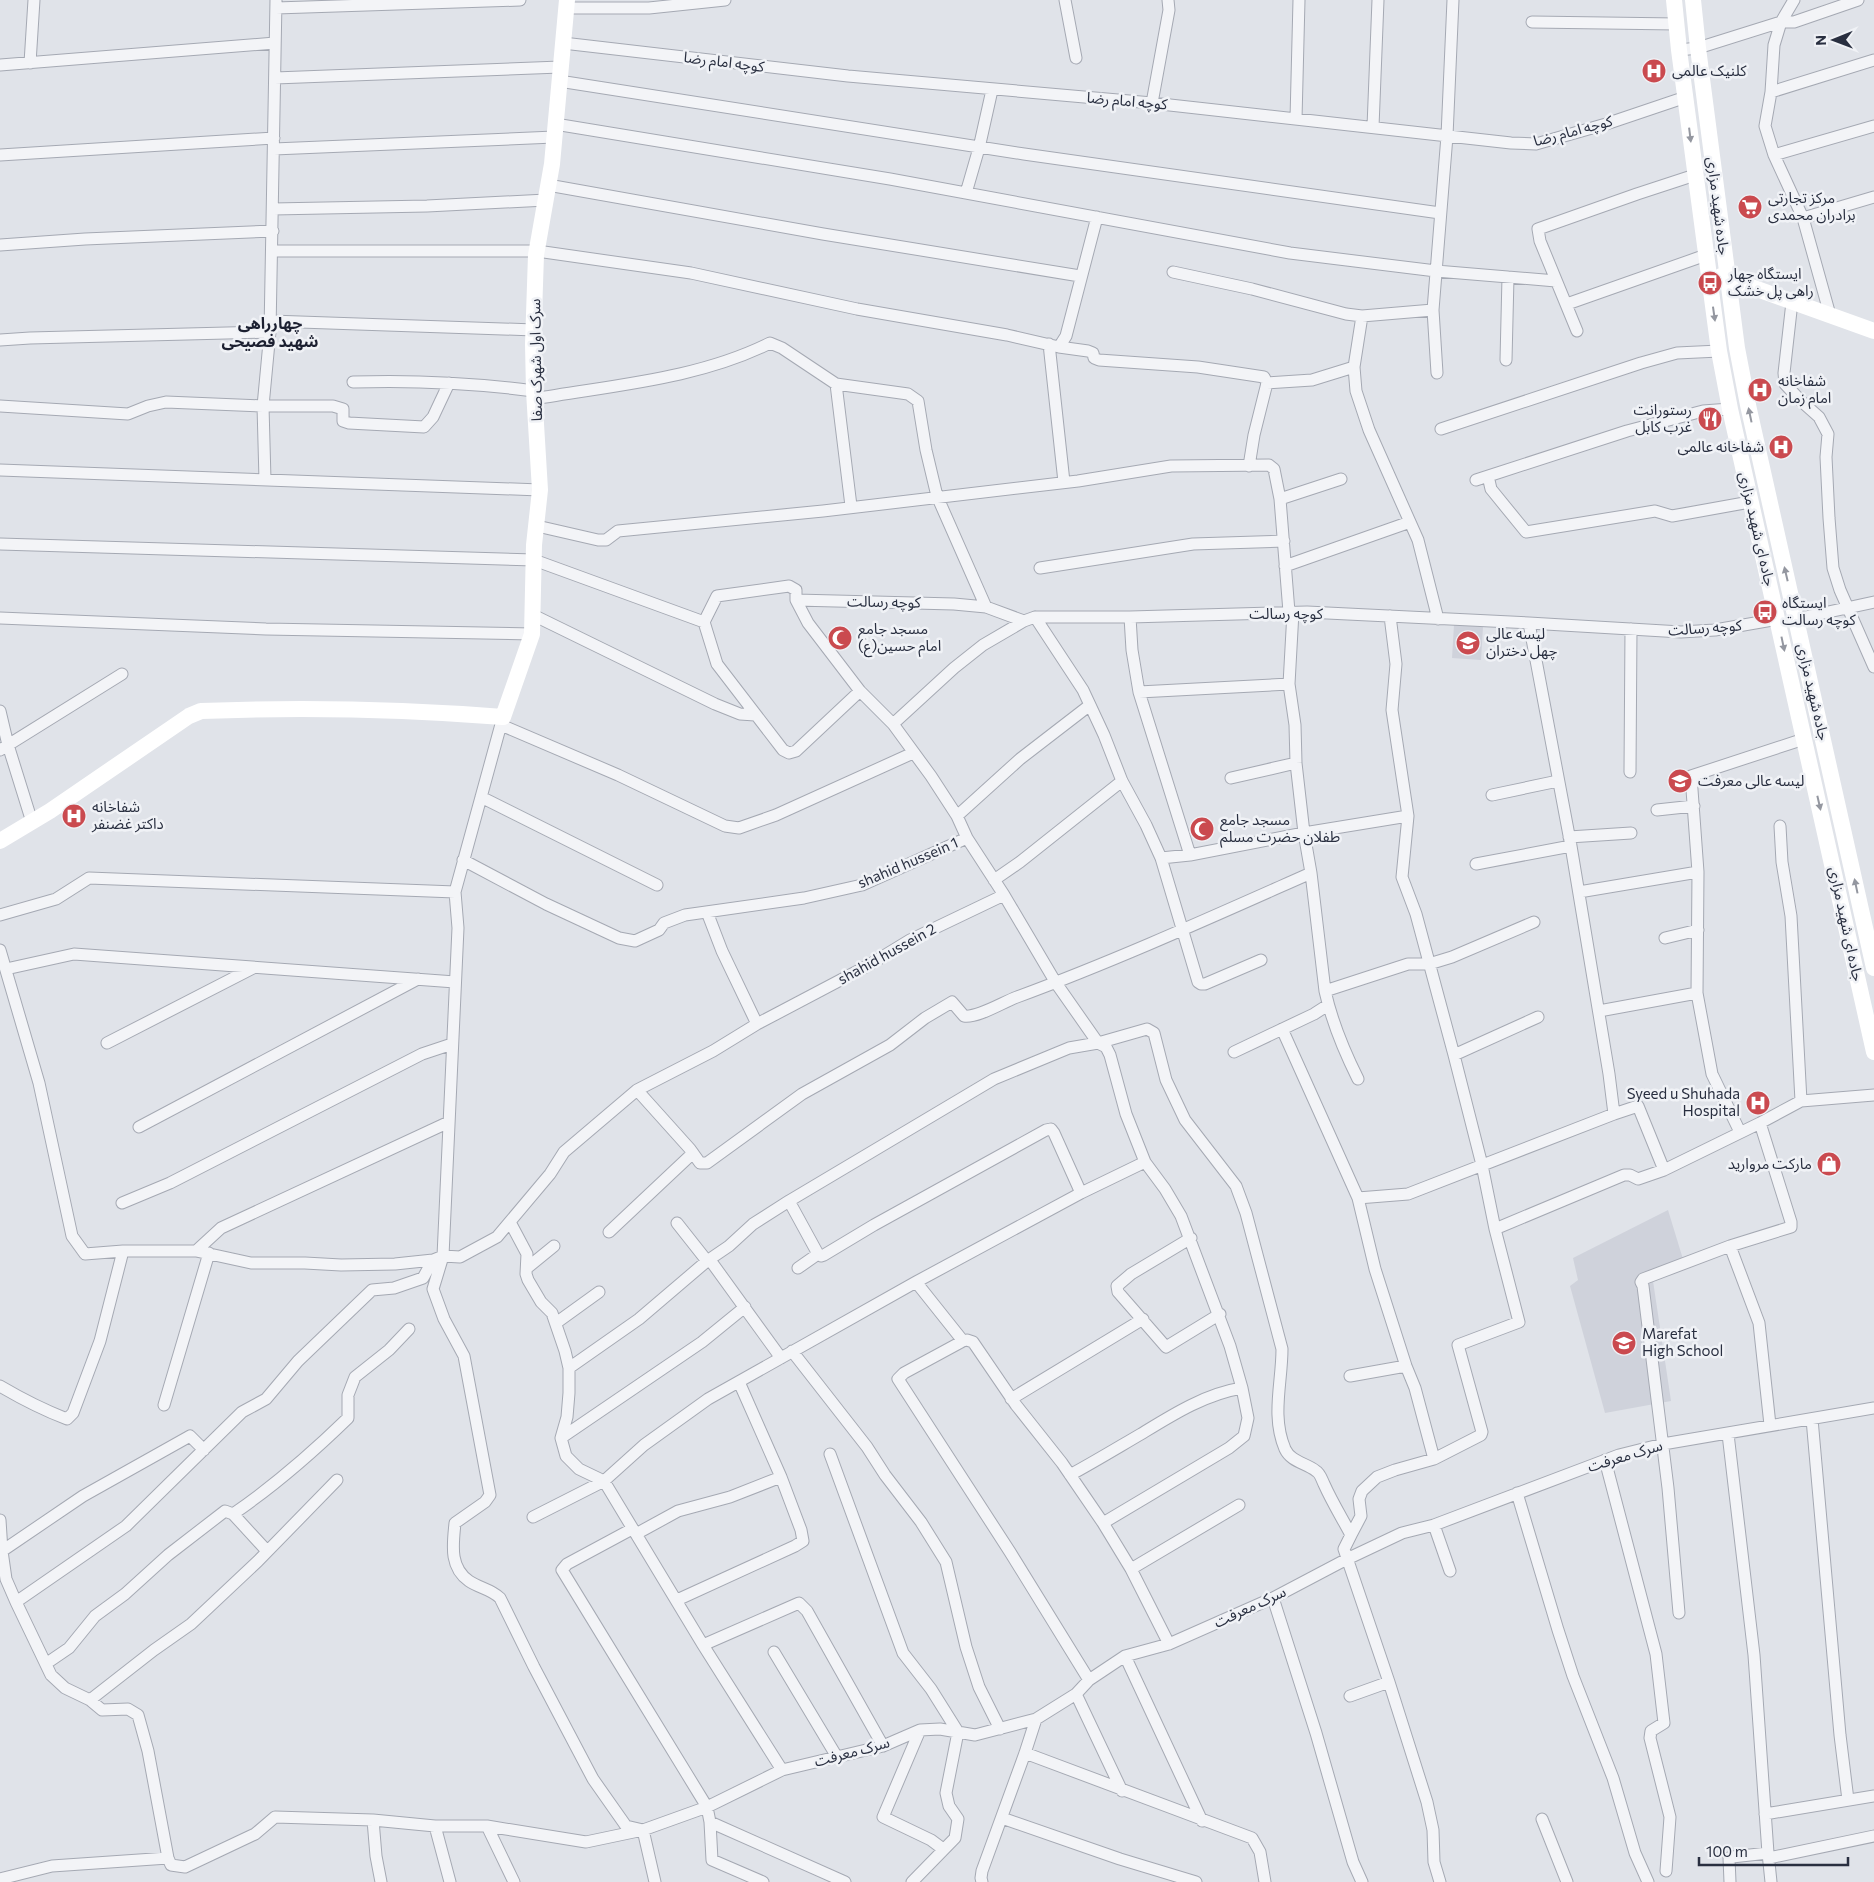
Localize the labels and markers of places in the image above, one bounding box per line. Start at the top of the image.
hospital icon: کلنیک عالمی [1641,58,1667,84]
place label: کلنیک عالمی [1672,61,1747,80]
place label: مرکز تجارتی برادران محمدی [1768,188,1856,224]
supermarket icon: مرکز تجارتی برادران محمدی [1737,194,1763,220]
place label: ایستگاه چهار راهی پل خشک [1727,264,1814,301]
bus stop icon: ایستگاه چهار راهی پل خشک [1697,270,1723,296]
place label: شفاخانه امام زمان [1778,371,1831,409]
hospital icon: شفاخانه امام زمان [1747,377,1773,403]
place label: رستورانت غرب کابل [1633,400,1692,436]
restaurant icon: رستورانت غرب کابل [1697,406,1723,432]
hospital icon: شفاخانه عالمی [1768,434,1794,460]
place label: شفاخانه عالمی [1678,437,1764,456]
place label: ایستگاه کوچه رسالت [1782,593,1857,630]
bus stop icon: ایستگاه کوچه رسالت [1752,599,1778,625]
place label: مسجد جامع امام حسین(ع) [858,619,941,658]
place label: لیسه عالی چهل دختران [1486,624,1557,661]
mosque icon: مسجد جامع امام حسین(ع) [827,625,853,651]
school or university icon: لیسه عالی چهل دختران [1455,630,1481,656]
school or university icon: لیسه عالی معرفت [1667,768,1693,794]
place label: لیسه عالی معرفت [1698,771,1805,790]
place label: شفاخانه داکتر غضنفر [91,797,164,833]
hospital icon: شفاخانه داکتر غضنفر [61,803,87,829]
place label: مسجد جامع طفلان حضرت مسلم [1220,810,1340,848]
mosque icon: مسجد جامع طفلان حضرت مسلم [1189,816,1215,842]
place label: Syeed u Shuhada Hospital [1627,1084,1740,1119]
hospital icon: Syeed u Shuhada Hospital [1745,1090,1771,1116]
shop icon: مارکت مروارید [1816,1151,1842,1177]
place label: مارکت مروارید [1728,1154,1812,1173]
place label: Marefat High School [1642,1324,1723,1359]
school or university icon: Marefat High School [1611,1330,1637,1356]

